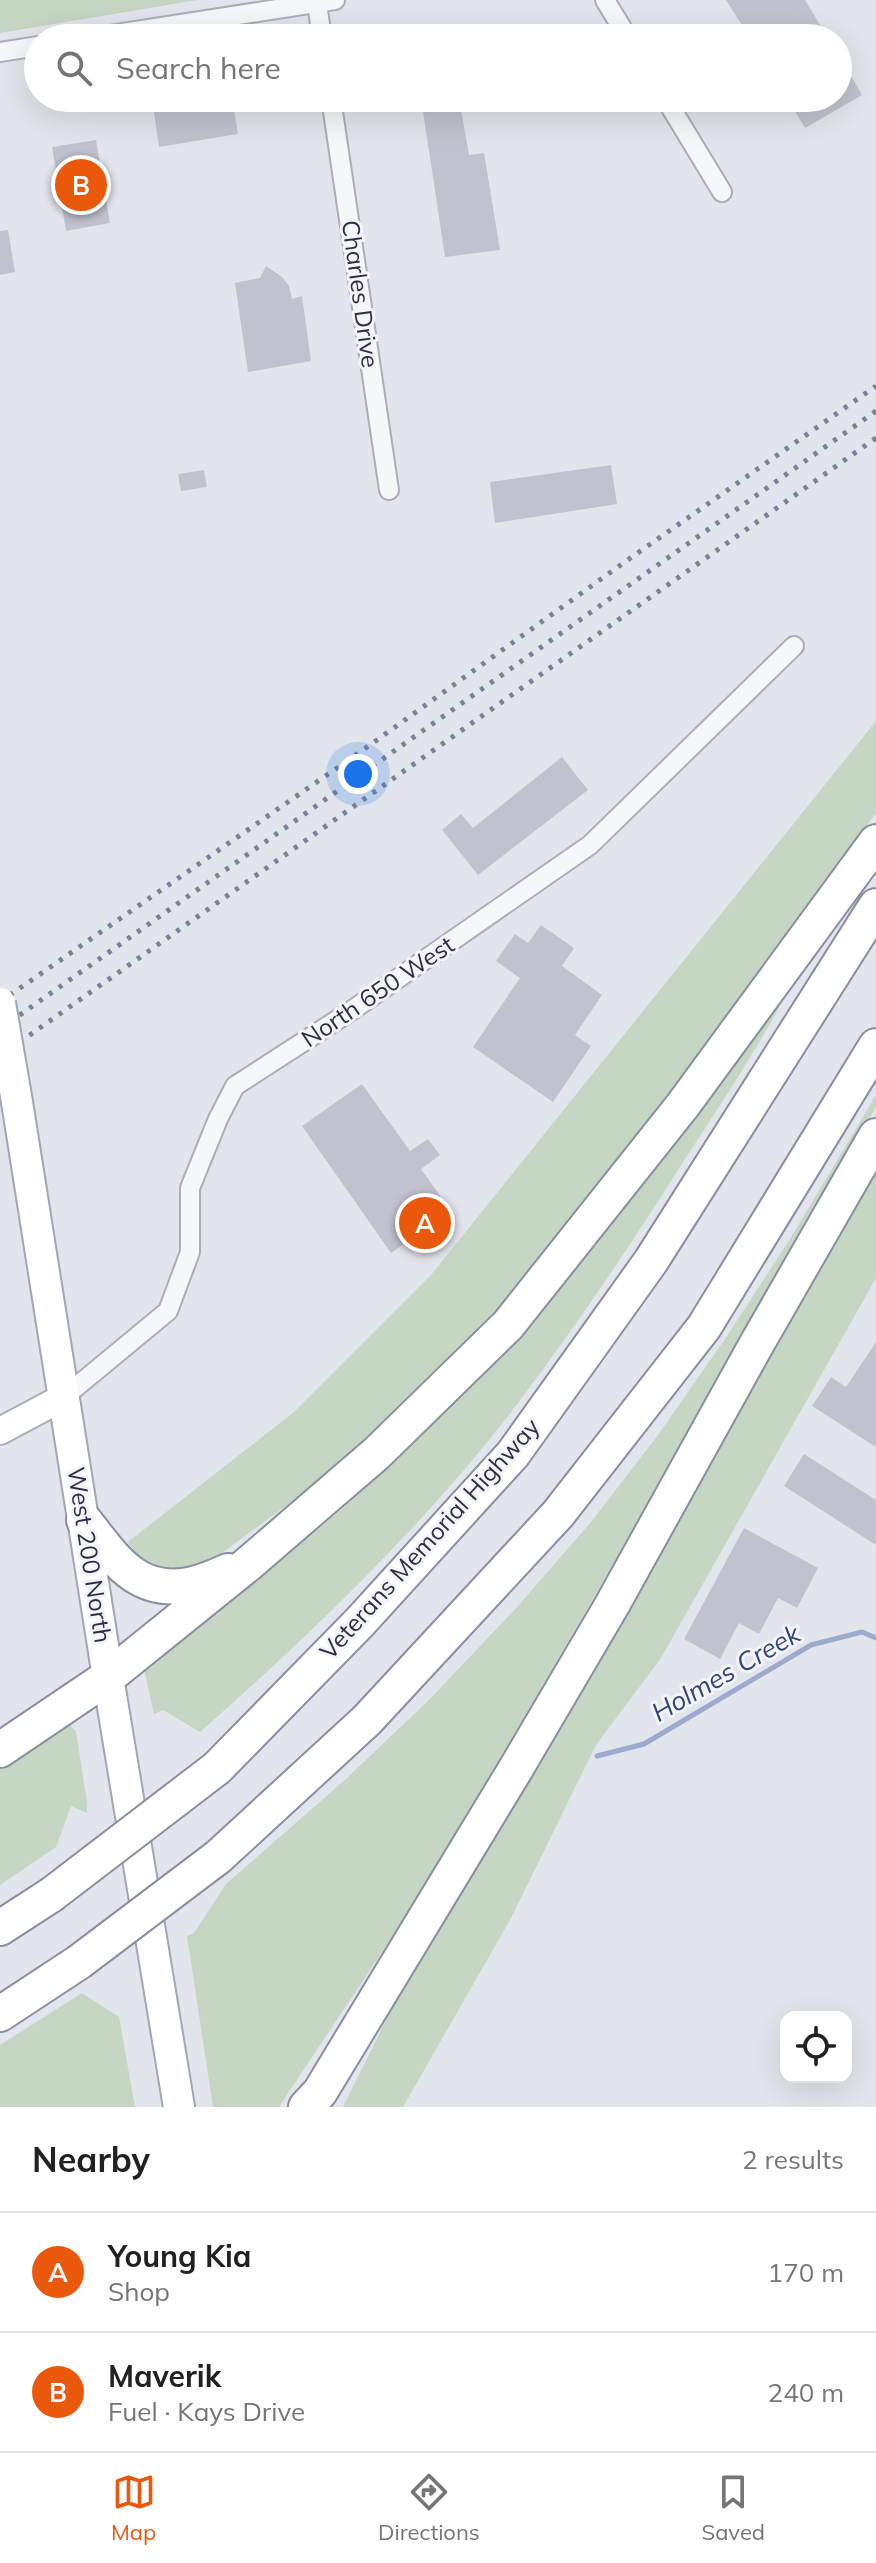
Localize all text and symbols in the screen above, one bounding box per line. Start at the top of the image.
search box [24,24,852,112]
icon: search [52,46,96,90]
text: Search here [116,49,281,87]
pin: B [55,155,107,215]
street label: Charles Drive [336,218,386,369]
your location [338,754,378,794]
street label: North 650 West [295,929,459,1053]
pin: A [399,1193,451,1253]
street label: Veterans Memorial Highway [313,1411,546,1665]
street label: West 200 North [61,1465,119,1645]
water label: Holmes Creek [645,1616,807,1728]
map controls [780,2011,852,2083]
button: locate [780,2011,852,2083]
text: Nearby [32,2138,150,2181]
text: 2 results [742,2143,844,2176]
text: Young Kia [108,2237,251,2275]
text: A [48,2256,68,2289]
text: 170 m [768,2256,844,2289]
text: Shop [108,2275,170,2308]
text: Maverik [108,2357,221,2395]
text: B [49,2376,67,2409]
text: 240 m [768,2376,844,2409]
text: Fuel · Kays Drive [108,2395,305,2428]
tab: Map [111,2470,156,2546]
tab: Directions [378,2470,480,2546]
tab: Saved [702,2470,765,2546]

